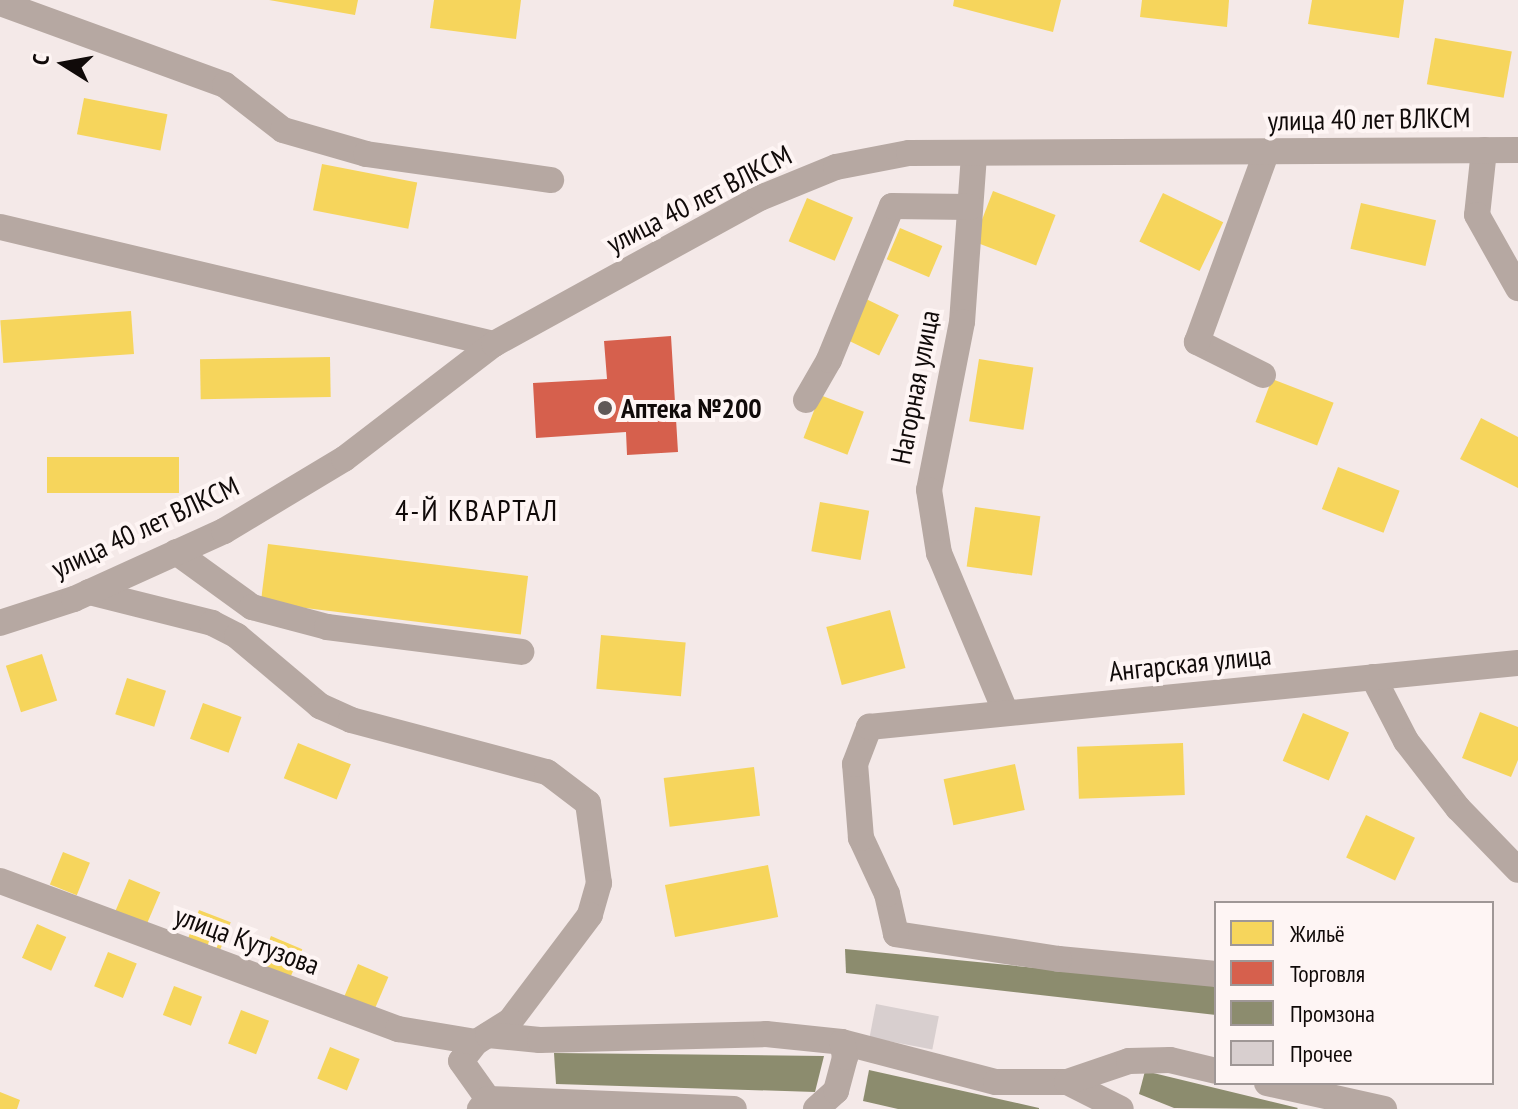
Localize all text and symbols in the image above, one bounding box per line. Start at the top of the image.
north arrow [24,24,104,104]
text: С [26,52,55,67]
street label: улица 40 лет ВЛКСМ [1267,100,1471,138]
street label: улица 40 лет ВЛКСМ [601,138,797,260]
street label: Нагорная улица [884,307,946,467]
place label: Аптека №200 [621,391,762,425]
marker: Аптека №200 [596,399,614,417]
street label: улица 40 лет ВЛКСМ [46,469,244,585]
district label: 4-Й КВАРТАЛ [395,492,559,528]
street label: Ангарская улица [1107,638,1273,688]
street label: улица Кутузова [170,898,324,982]
legend [1214,901,1494,1085]
text: Жильё [1290,918,1345,949]
text: Торговля [1290,958,1365,989]
text: Промзона [1290,998,1375,1029]
text: Прочее [1290,1038,1353,1069]

